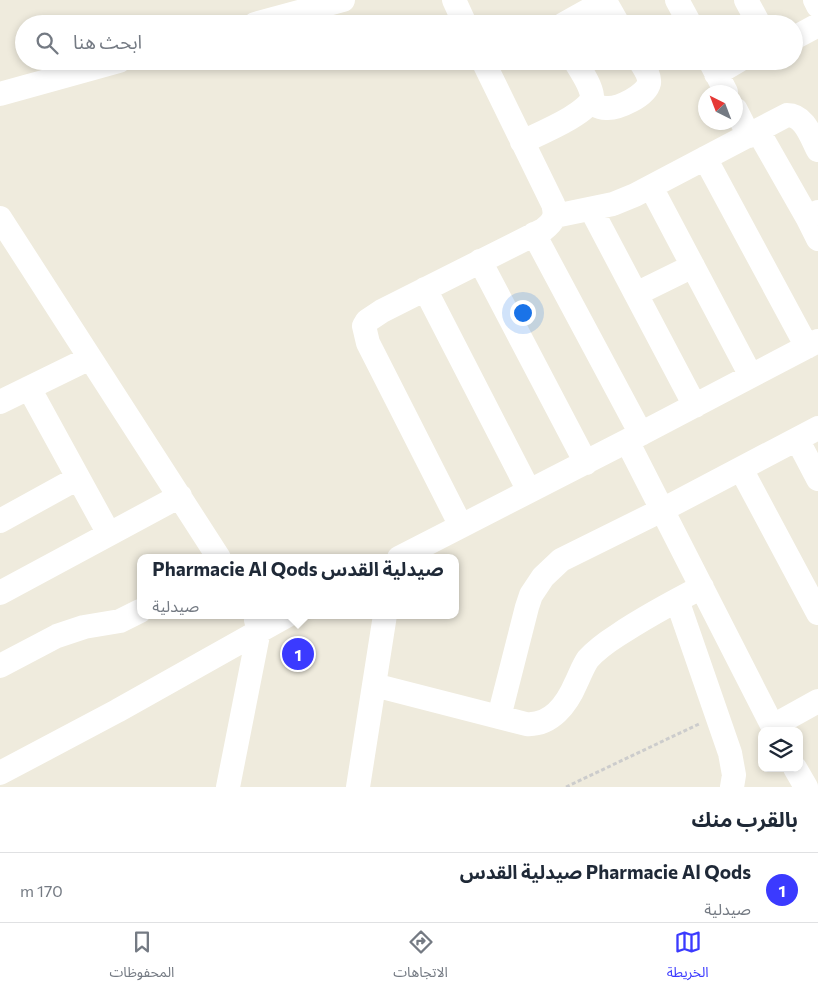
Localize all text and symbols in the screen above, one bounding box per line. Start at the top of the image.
search box [15,15,803,70]
icon: search [33,29,61,57]
text: ابحث هنا [73,30,142,53]
north arrow [698,85,743,130]
your location [510,300,536,326]
popup [137,554,459,619]
text: Pharmacie Al Qods صيدلية القدس [152,557,444,580]
text: صيدلية [152,596,199,615]
pin: 1 [282,635,314,673]
map controls [758,727,803,772]
button: layers [758,727,803,772]
text: بالقرب منك [692,806,798,831]
text: Pharmacie Al Qods صيدلية القدس [460,860,751,883]
text: 170 m [20,881,63,900]
text: 1 [778,881,786,900]
text: صيدلية [704,899,751,918]
tab: المحفوظات [109,928,174,987]
tab: الاتجاهات [393,928,448,987]
tab: الخريطة [667,928,709,987]

